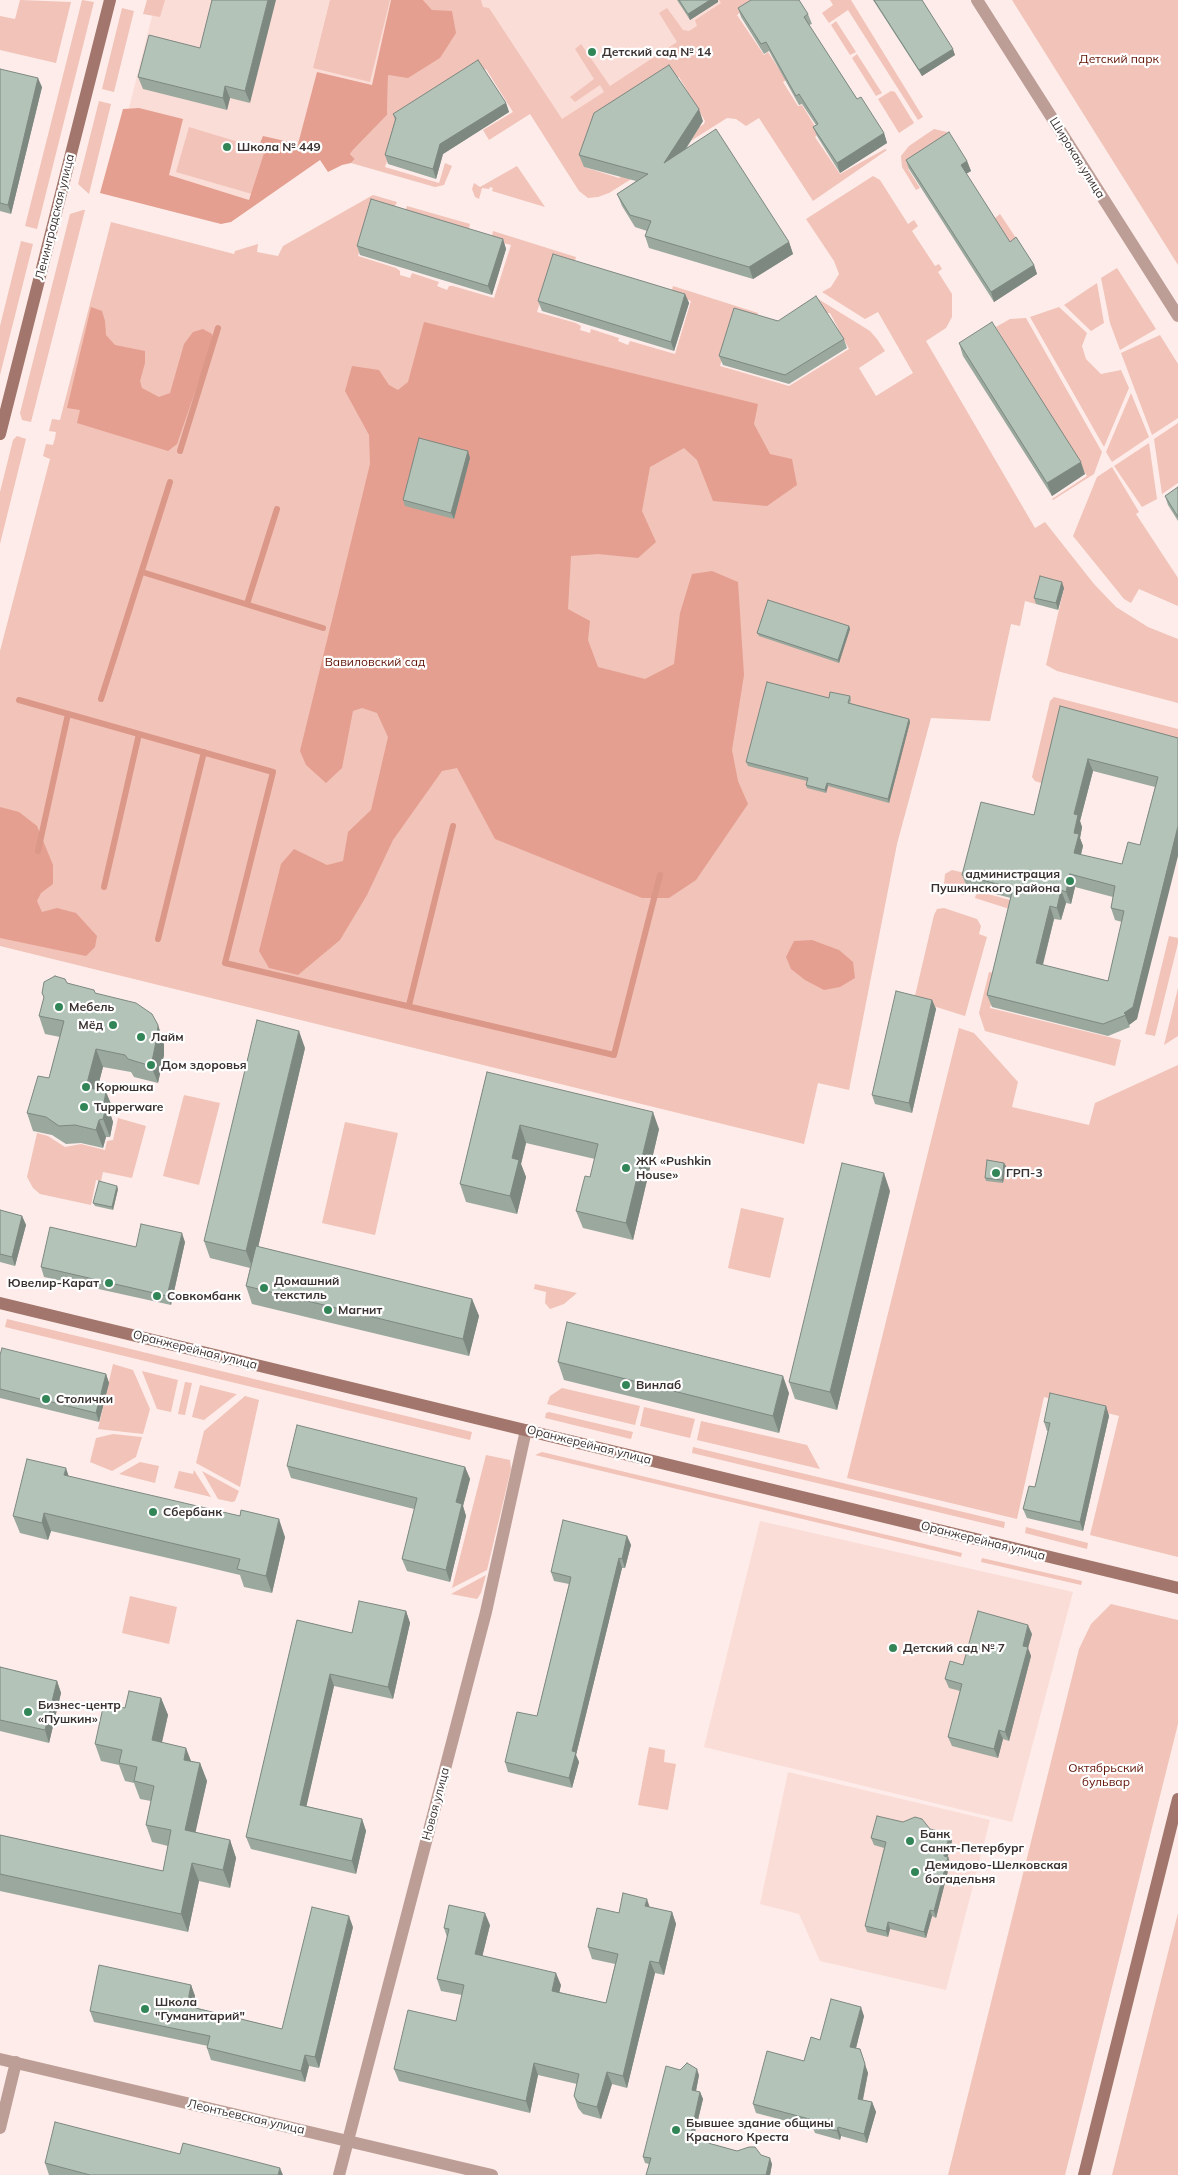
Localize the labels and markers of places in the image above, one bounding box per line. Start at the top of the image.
place label: Детский сад № 14 [602,45,711,59]
marker: Детский сад № 14 [586,46,598,58]
place label: Школа № 449 [237,140,321,154]
marker: Школа № 449 [221,141,233,153]
place label: администрация Пушкинского района [931,867,1060,895]
marker: администрация Пушкинского района [1064,875,1076,887]
place label: Мебель [69,1000,114,1014]
marker: Мебель [53,1001,65,1013]
place label: Мёд [78,1018,103,1032]
marker: Мёд [107,1019,119,1031]
place label: Лайм [151,1030,184,1044]
marker: Лайм [135,1031,147,1043]
place label: Дом здоровья [161,1058,247,1072]
marker: Дом здоровья [145,1059,157,1071]
place label: Корюшка [96,1080,154,1094]
marker: Корюшка [80,1081,92,1093]
place label: Tupperware [94,1100,163,1114]
marker: Tupperware [78,1101,90,1113]
place label: ЖК «Pushkin House» [636,1154,711,1182]
marker: ЖК «Pushkin House» [620,1162,632,1174]
place label: ГРП-3 [1006,1166,1043,1180]
marker: ГРП-3 [990,1167,1002,1179]
place label: Домашний текстиль [274,1274,339,1302]
place label: Ювелир-Карат [8,1276,99,1290]
marker: Ювелир-Карат [103,1277,115,1289]
marker: Домашний текстиль [258,1282,270,1294]
place label: Совкомбанк [167,1289,241,1303]
marker: Совкомбанк [151,1290,163,1302]
place label: Магнит [338,1303,382,1317]
marker: Магнит [322,1304,334,1316]
place label: Винлаб [636,1378,681,1392]
marker: Винлаб [620,1379,632,1391]
place label: Столички [56,1392,113,1406]
marker: Столички [40,1393,52,1405]
place label: Сбербанк [163,1505,222,1519]
marker: Сбербанк [147,1506,159,1518]
place label: Детский сад № 7 [903,1641,1005,1655]
marker: Детский сад № 7 [887,1642,899,1654]
place label: Бизнес-центр «Пушкин» [38,1698,121,1726]
marker: Бизнес-центр «Пушкин» [22,1706,34,1718]
place label: Банк Санкт-Петербург [920,1827,1024,1855]
marker: Банк Санкт-Петербург [904,1835,916,1847]
place label: Демидово-Шелковская богадельня [925,1858,1068,1886]
marker: Демидово-Шелковская богадельня [909,1866,921,1878]
place label: Школа "Гуманитарий" [155,1995,245,2023]
marker: Школа "Гуманитарий" [139,2003,151,2015]
place label: Бывшее здание общины Красного Креста [686,2116,834,2144]
marker: Бывшее здание общины Красного Креста [670,2124,682,2136]

